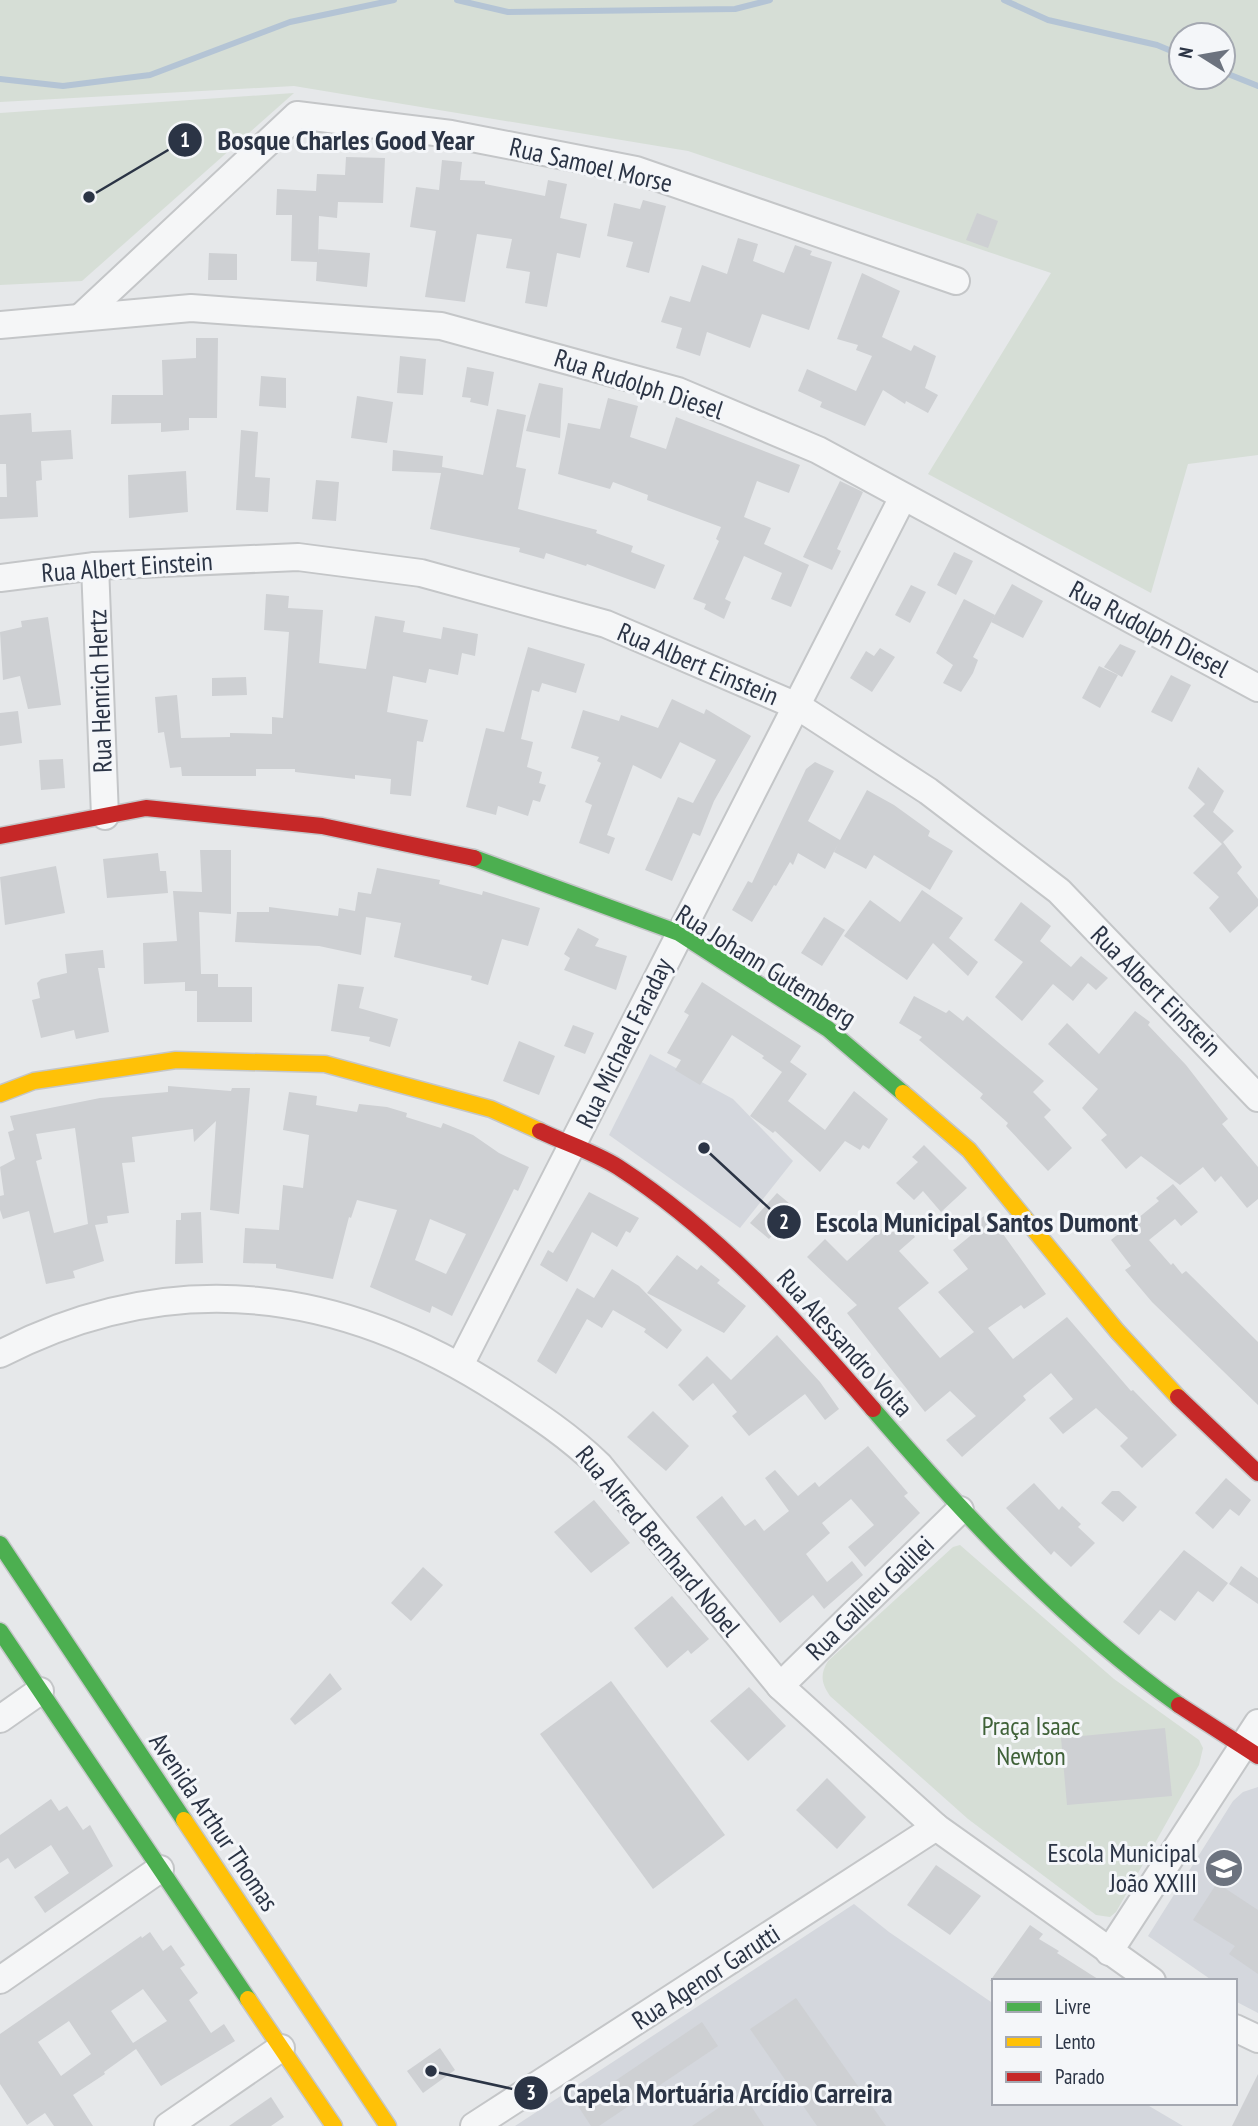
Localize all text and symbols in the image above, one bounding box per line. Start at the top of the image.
north arrow [1167,21,1237,91]
text: N [1173,45,1198,60]
callout: Bosque Charles Good Year [168,115,489,164]
text: Bosque Charles Good Year [218,121,475,158]
text: 1 [180,126,190,153]
street label: Rua Samoel Morse [506,130,676,199]
street label: Rua Rudolph Diesel [550,341,728,426]
street label: Rua Albert Einstein [40,544,214,589]
street label: Rua Rudolph Diesel [1064,573,1235,684]
street label: Rua Henrich Hertz [80,609,119,773]
street label: Rua Albert Einstein [613,615,784,712]
street label: Rua Johann Gutemberg [670,897,863,1034]
street label: Rua Albert Einstein [1084,918,1229,1063]
street label: Rua Michael Faraday [568,952,679,1133]
callout: Escola Municipal Santos Dumont [767,1198,1152,1247]
text: Escola Municipal Santos Dumont [816,1203,1138,1240]
text: 2 [779,1208,789,1235]
street label: Rua Alessandro Volta [770,1262,920,1423]
street label: Rua Alfred Bernhard Nobel [569,1438,748,1643]
street label: Rua Galileu Galilei [799,1528,941,1667]
park label: Praça Isaac Newton [982,1709,1080,1772]
street label: Avenida Arthur Thomas [143,1726,286,1917]
place label: Escola Municipal João XXIII [1047,1836,1197,1899]
school or university icon: Escola Municipal João XXIII [1203,1847,1245,1889]
street label: Rua Agenor Garutti [626,1917,786,2037]
legend [992,1979,1237,2105]
text: Livre [1055,1993,1091,2020]
text: Lento [1055,2028,1095,2055]
text: Parado [1055,2063,1105,2090]
callout: Capela Mortuária Arcídio Carreira [514,2068,908,2117]
text: Capela Mortuária Arcídio Carreira [563,2074,893,2111]
text: 3 [526,2079,536,2106]

